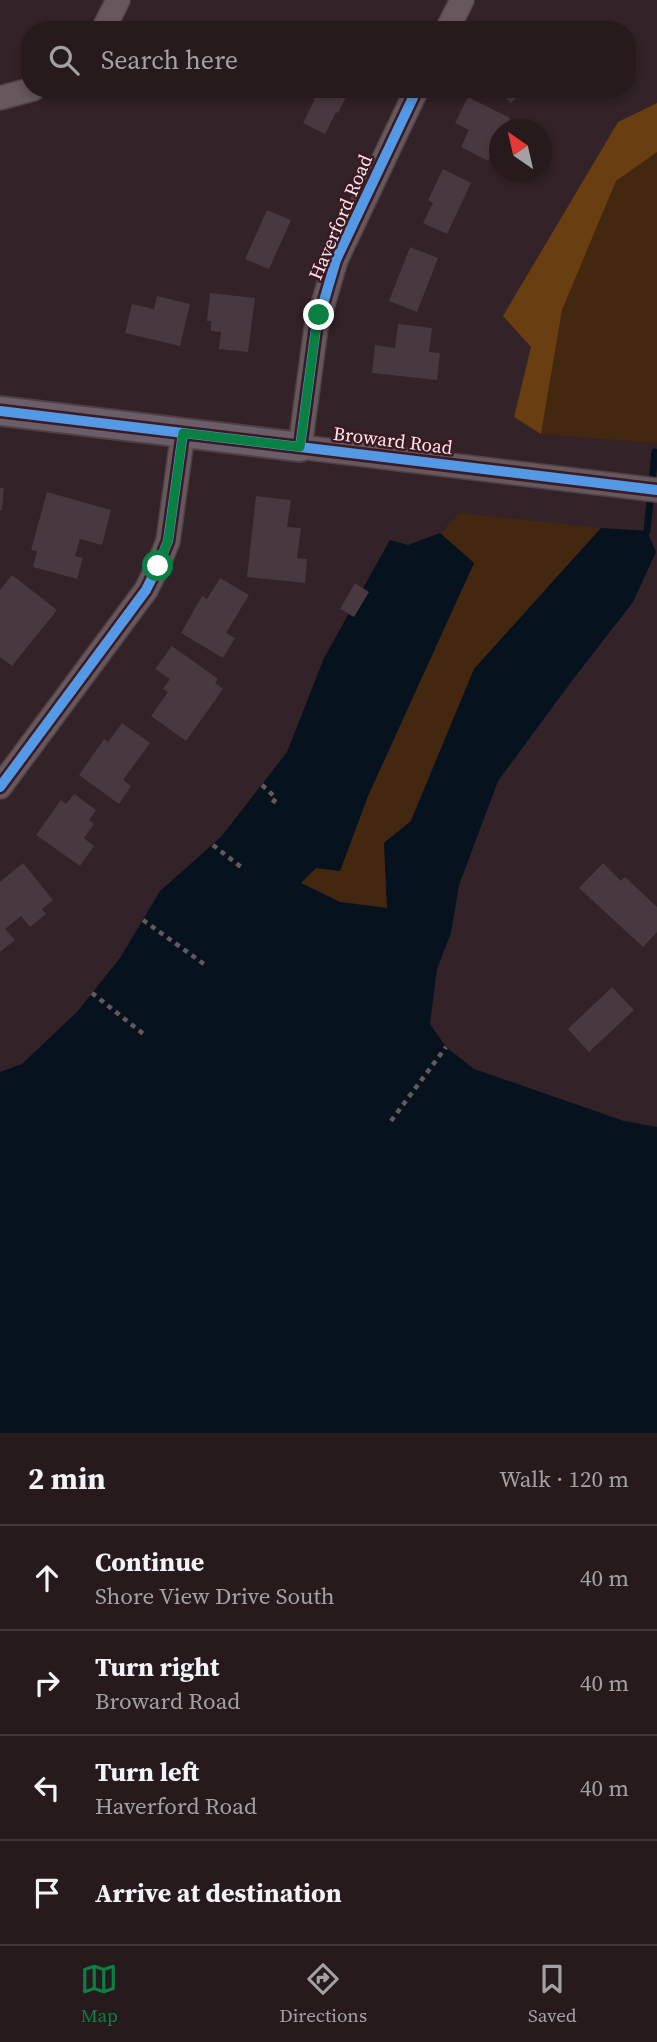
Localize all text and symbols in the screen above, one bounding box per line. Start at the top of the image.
search box [21,21,636,98]
icon: search [45,41,83,79]
text: Search here [101,42,238,78]
north arrow [489,119,552,182]
street label: Haverford Road [302,150,378,284]
route end [303,299,334,330]
street label: Broward Road [332,420,454,460]
route start [142,550,173,581]
text: 2 min [28,1458,106,1499]
text: Walk · 120 m [499,1463,629,1495]
text: Continue [95,1544,204,1580]
icon: ahead [28,1559,66,1597]
text: 40 m [580,1562,629,1594]
text: Shore View Drive South [95,1580,335,1612]
text: Turn right [95,1649,219,1685]
icon: right [28,1664,66,1702]
text: 40 m [580,1667,629,1699]
text: Broward Road [95,1685,240,1717]
text: Turn left [95,1754,199,1790]
icon: left [28,1769,66,1807]
text: 40 m [580,1772,629,1804]
text: Haverford Road [95,1790,257,1822]
icon: arrive [28,1874,66,1912]
text: Arrive at destination [95,1875,342,1911]
tab: Map [80,1960,118,2028]
tab: Directions [279,1960,367,2028]
tab: Saved [528,1960,577,2028]

